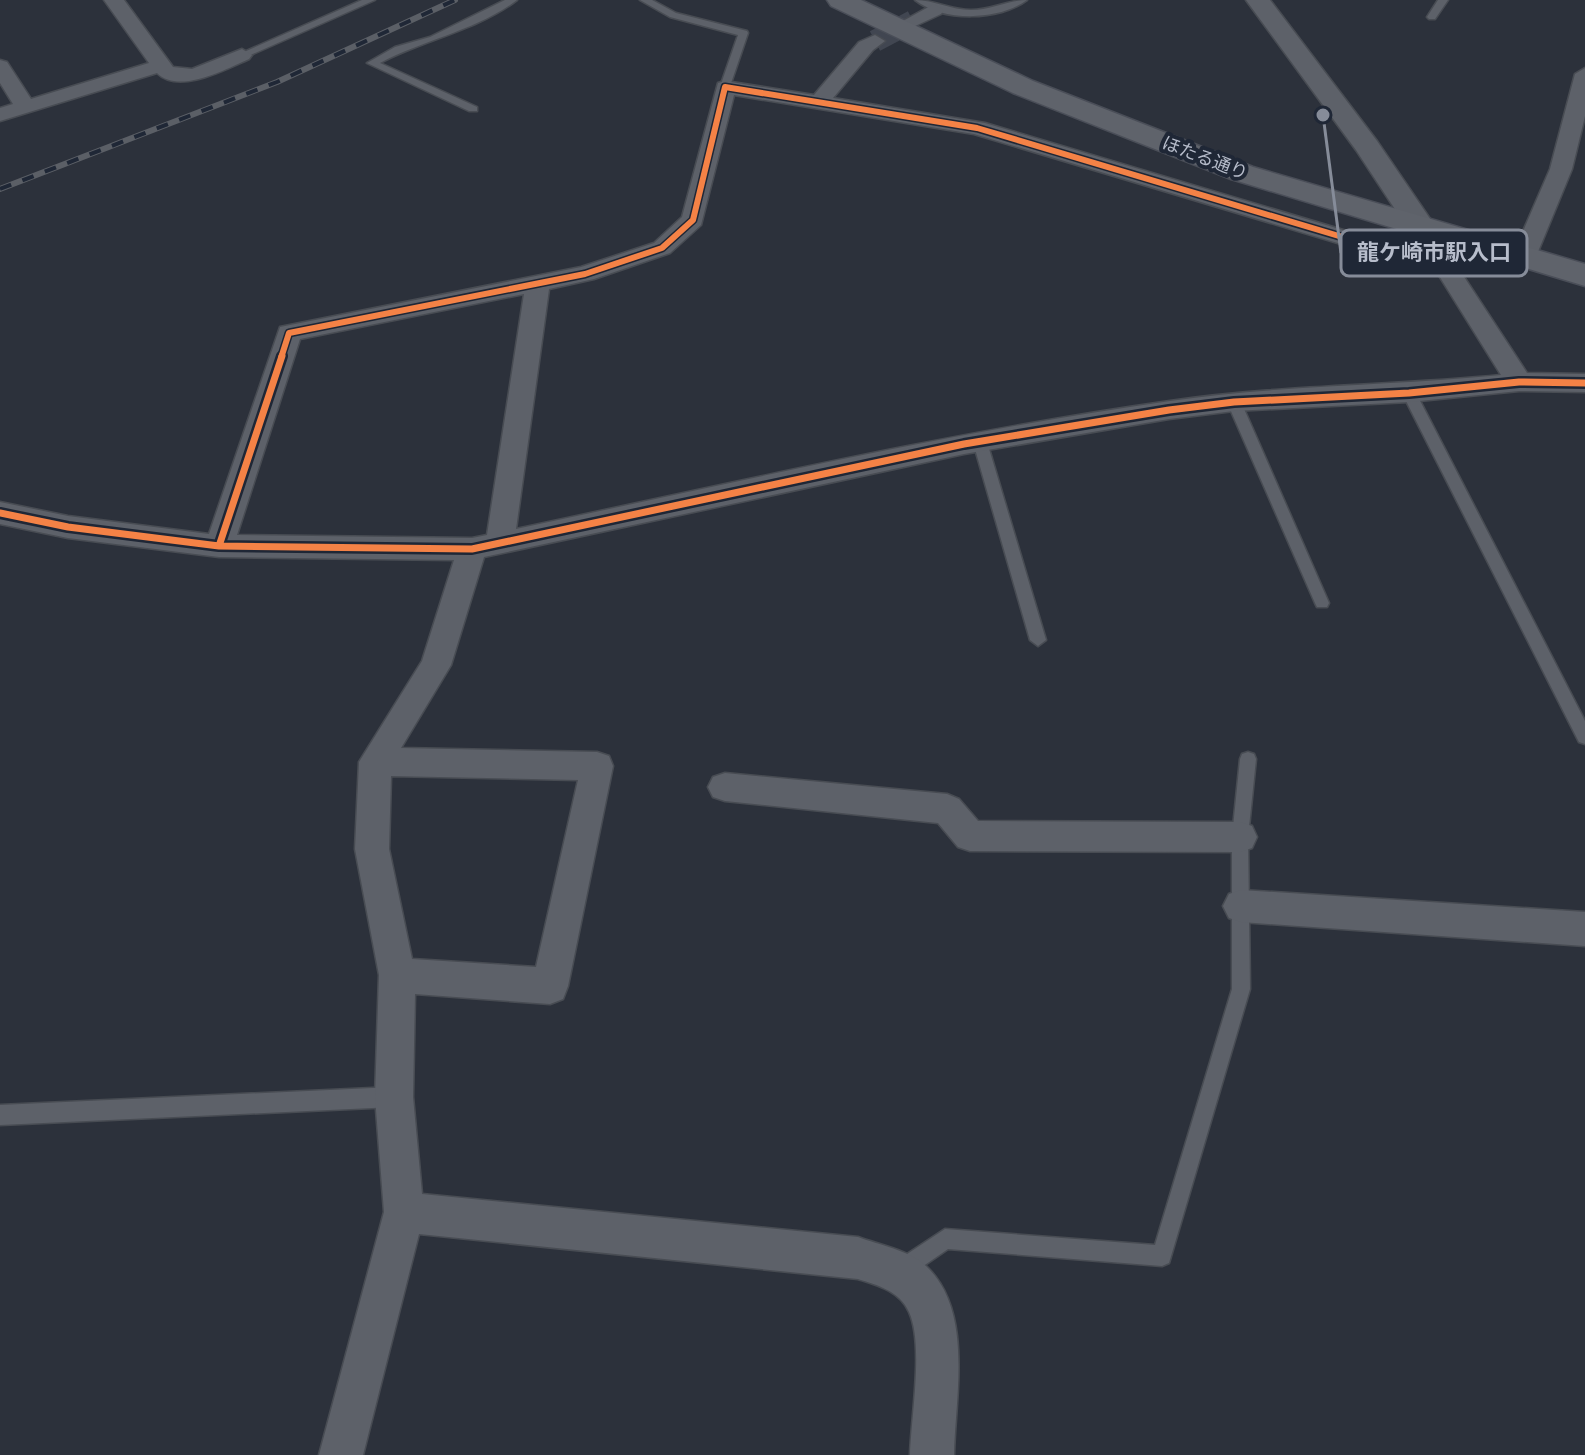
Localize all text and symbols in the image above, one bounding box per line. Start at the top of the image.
street label: ほたる通り [1159,130,1252,184]
callout: 龍ケ崎市駅入口 [1341,230,1527,276]
text: 龍ケ崎市駅入口 [1357,237,1511,267]

